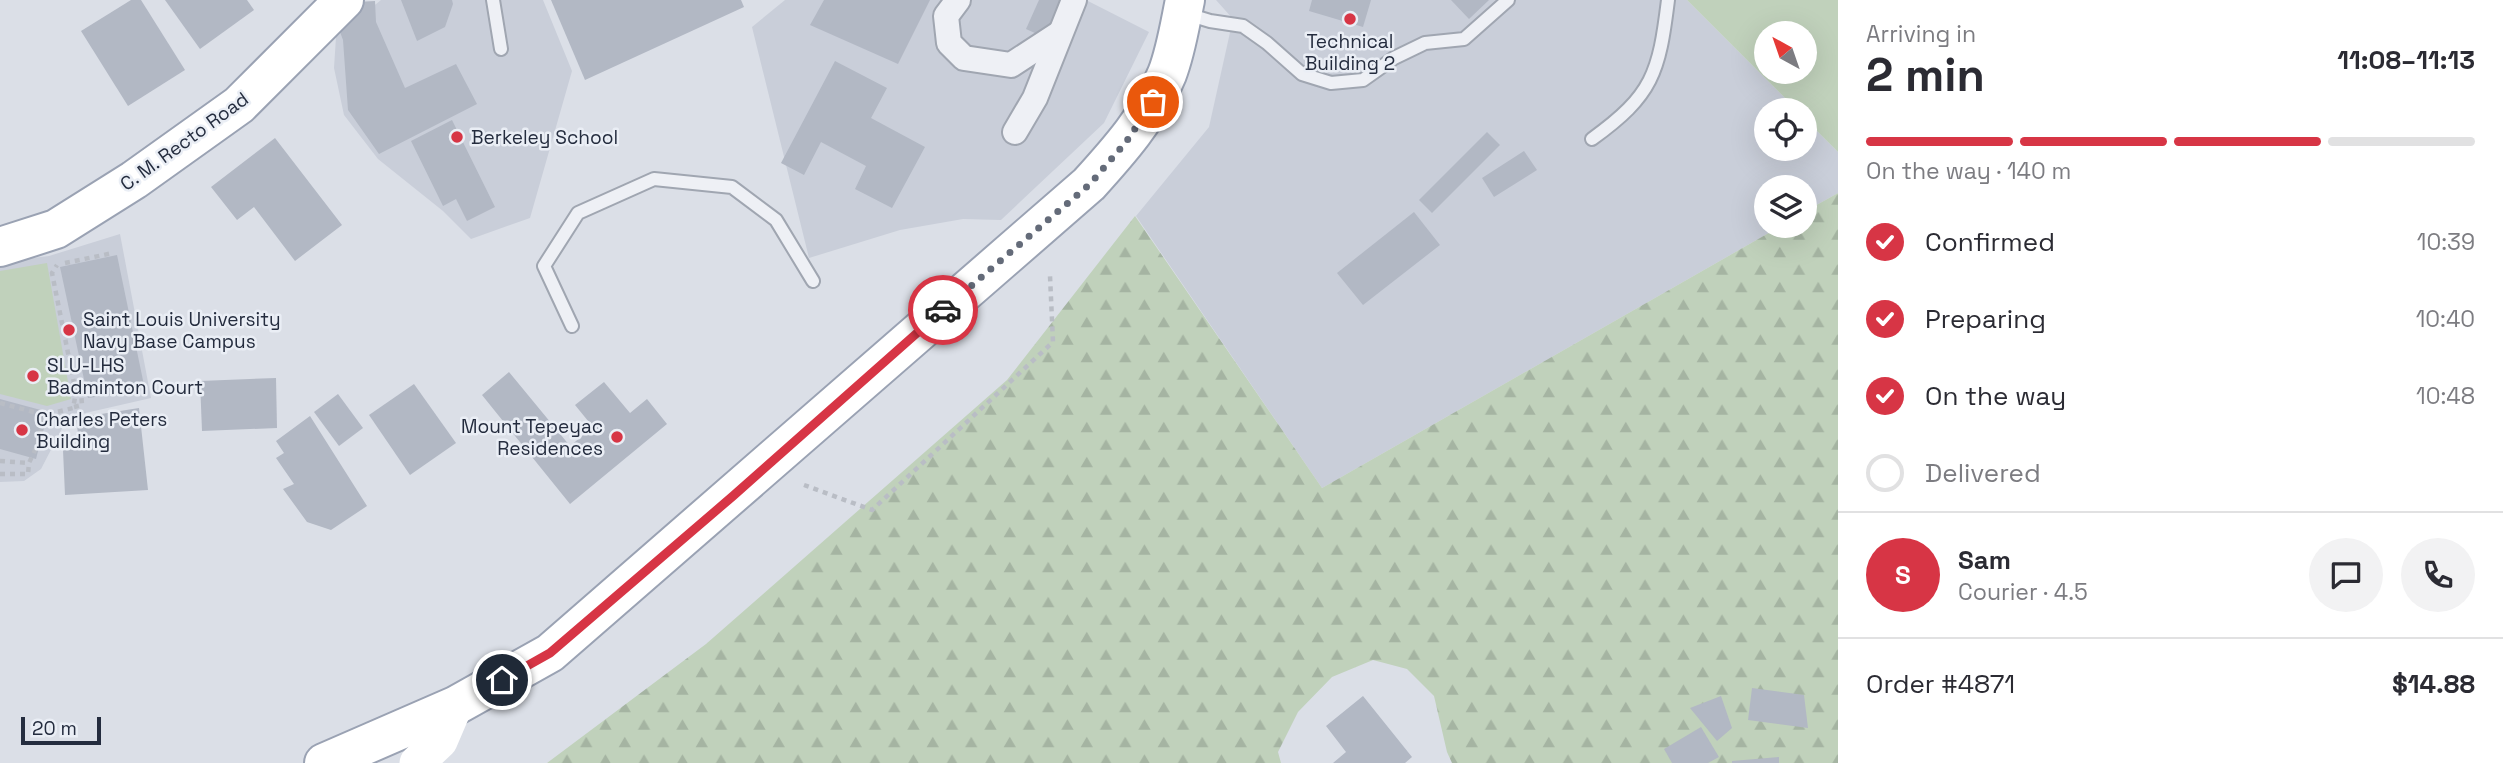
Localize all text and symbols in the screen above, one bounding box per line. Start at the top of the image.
marker: Technical Building 2 [1342,11,1358,27]
text: Arriving in [1866,19,1976,49]
north arrow [1754,21,1816,84]
map controls [1754,21,1817,238]
place label: Technical Building 2 [1305,29,1395,76]
text: 11:08–11:13 [2337,43,2475,77]
text: 2 min [1866,46,1985,104]
pin [1123,72,1183,132]
icon: bag [1134,83,1172,121]
street label: C. M. Recto Road [115,86,253,196]
button: locate [1754,98,1817,161]
place label: Berkeley School [471,125,618,150]
marker: Berkeley School [449,129,465,145]
text: On the way · 140 m [1866,156,2071,186]
button: layers [1754,175,1817,238]
icon: check [1866,223,1904,261]
text: Confirmed [1925,225,2055,259]
text: 10:39 [2417,227,2475,257]
courier [908,275,978,345]
icon: car [924,291,962,329]
icon: check [1866,300,1904,338]
text: Preparing [1925,302,2046,336]
text: 10:40 [2416,304,2475,334]
place label: Saint Louis University Navy Base Campus [83,307,281,354]
marker: Saint Louis University Navy Base Campus [61,322,77,338]
place label: SLU-LHS Badminton Court [47,353,203,400]
marker: SLU-LHS Badminton Court [25,368,41,384]
icon: check [1866,377,1904,415]
text: On the way [1925,379,2066,413]
text: 10:48 [2416,381,2475,411]
place label: Charles Peters Building [36,407,167,454]
place label: Mount Tepeyac Residences [461,414,603,461]
marker: Charles Peters Building [14,422,30,438]
marker: Mount Tepeyac Residences [609,429,625,445]
text: Delivered [1925,456,2041,490]
button: chat [2309,538,2383,612]
button: phone [2401,538,2475,612]
text: Sam [1958,543,2011,577]
text: S [1895,558,1911,592]
text: Courier · 4.5 [1958,577,2088,607]
pin [472,650,532,710]
icon: home [483,661,521,699]
text: Order #4871 [1866,667,2015,701]
text: $14.88 [2392,667,2475,701]
scale bar [21,714,102,746]
text: 20 m [32,716,77,741]

